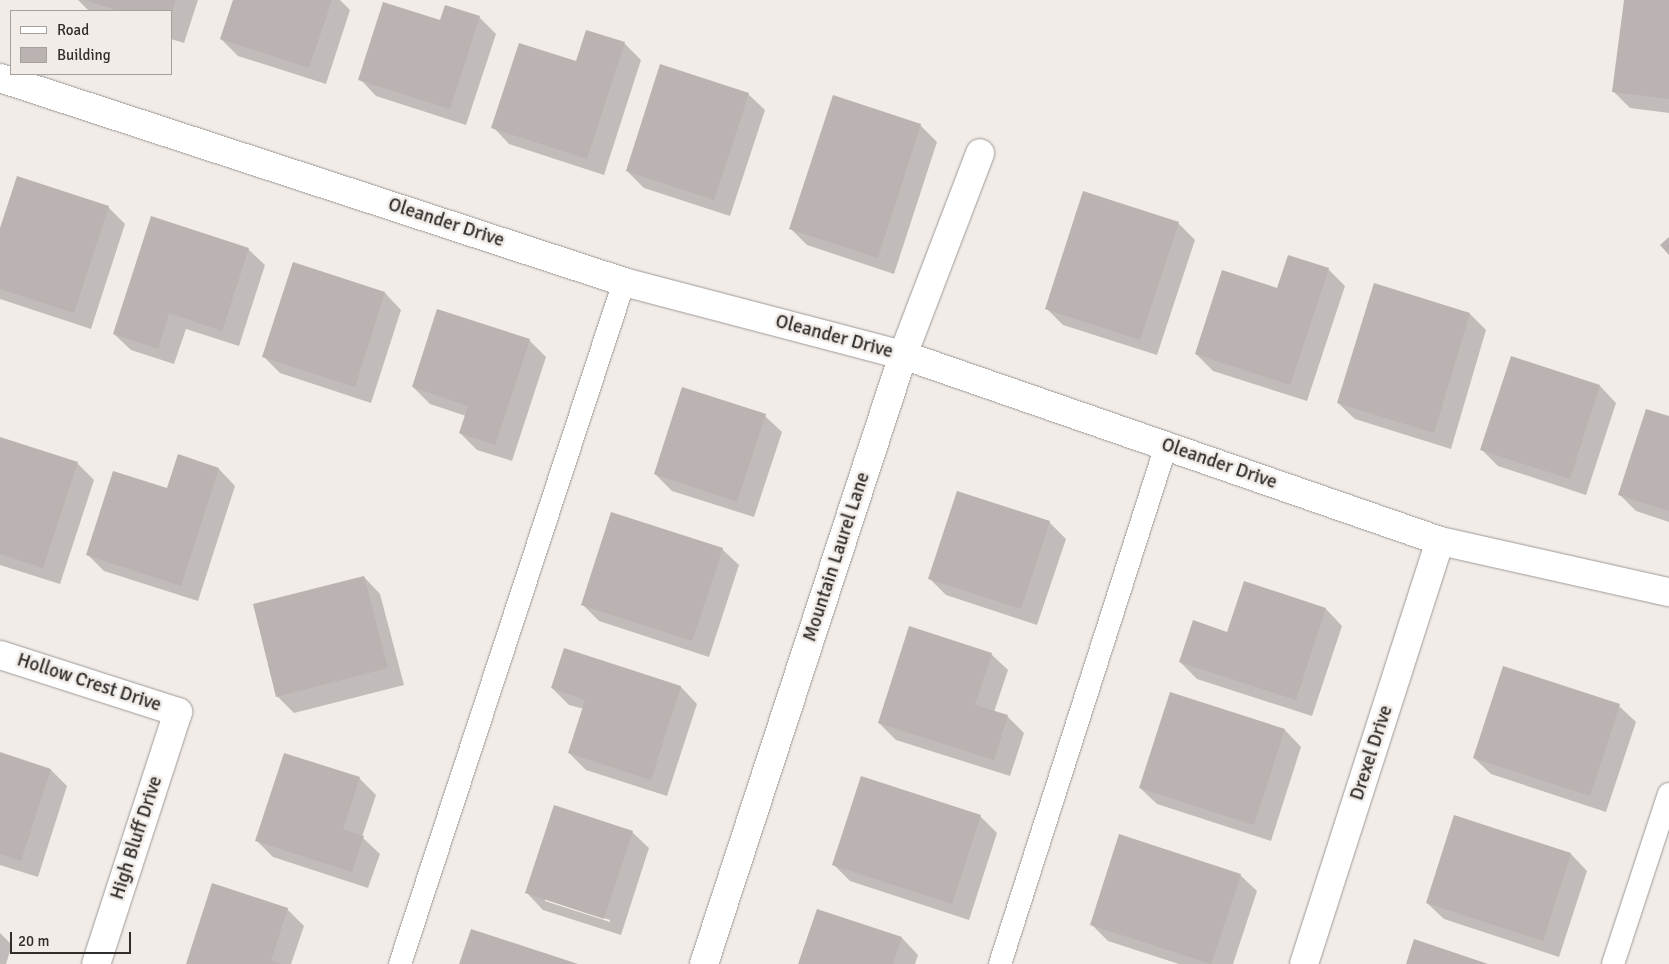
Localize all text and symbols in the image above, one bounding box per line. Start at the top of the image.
legend [10,10,172,75]
text: Road [57,21,89,39]
text: Building [57,46,111,64]
street label: Oleander Drive [385,194,507,252]
street label: Oleander Drive [773,310,895,364]
street label: Oleander Drive [1158,434,1280,494]
street label: Mountain Laurel Lane [799,469,875,645]
street label: Hollow Crest Drive [14,649,164,717]
street label: Drexel Drive [1346,703,1398,803]
street label: High Bluff Drive [106,773,168,903]
scale bar [12,922,134,954]
text: 20 m [18,932,49,950]

